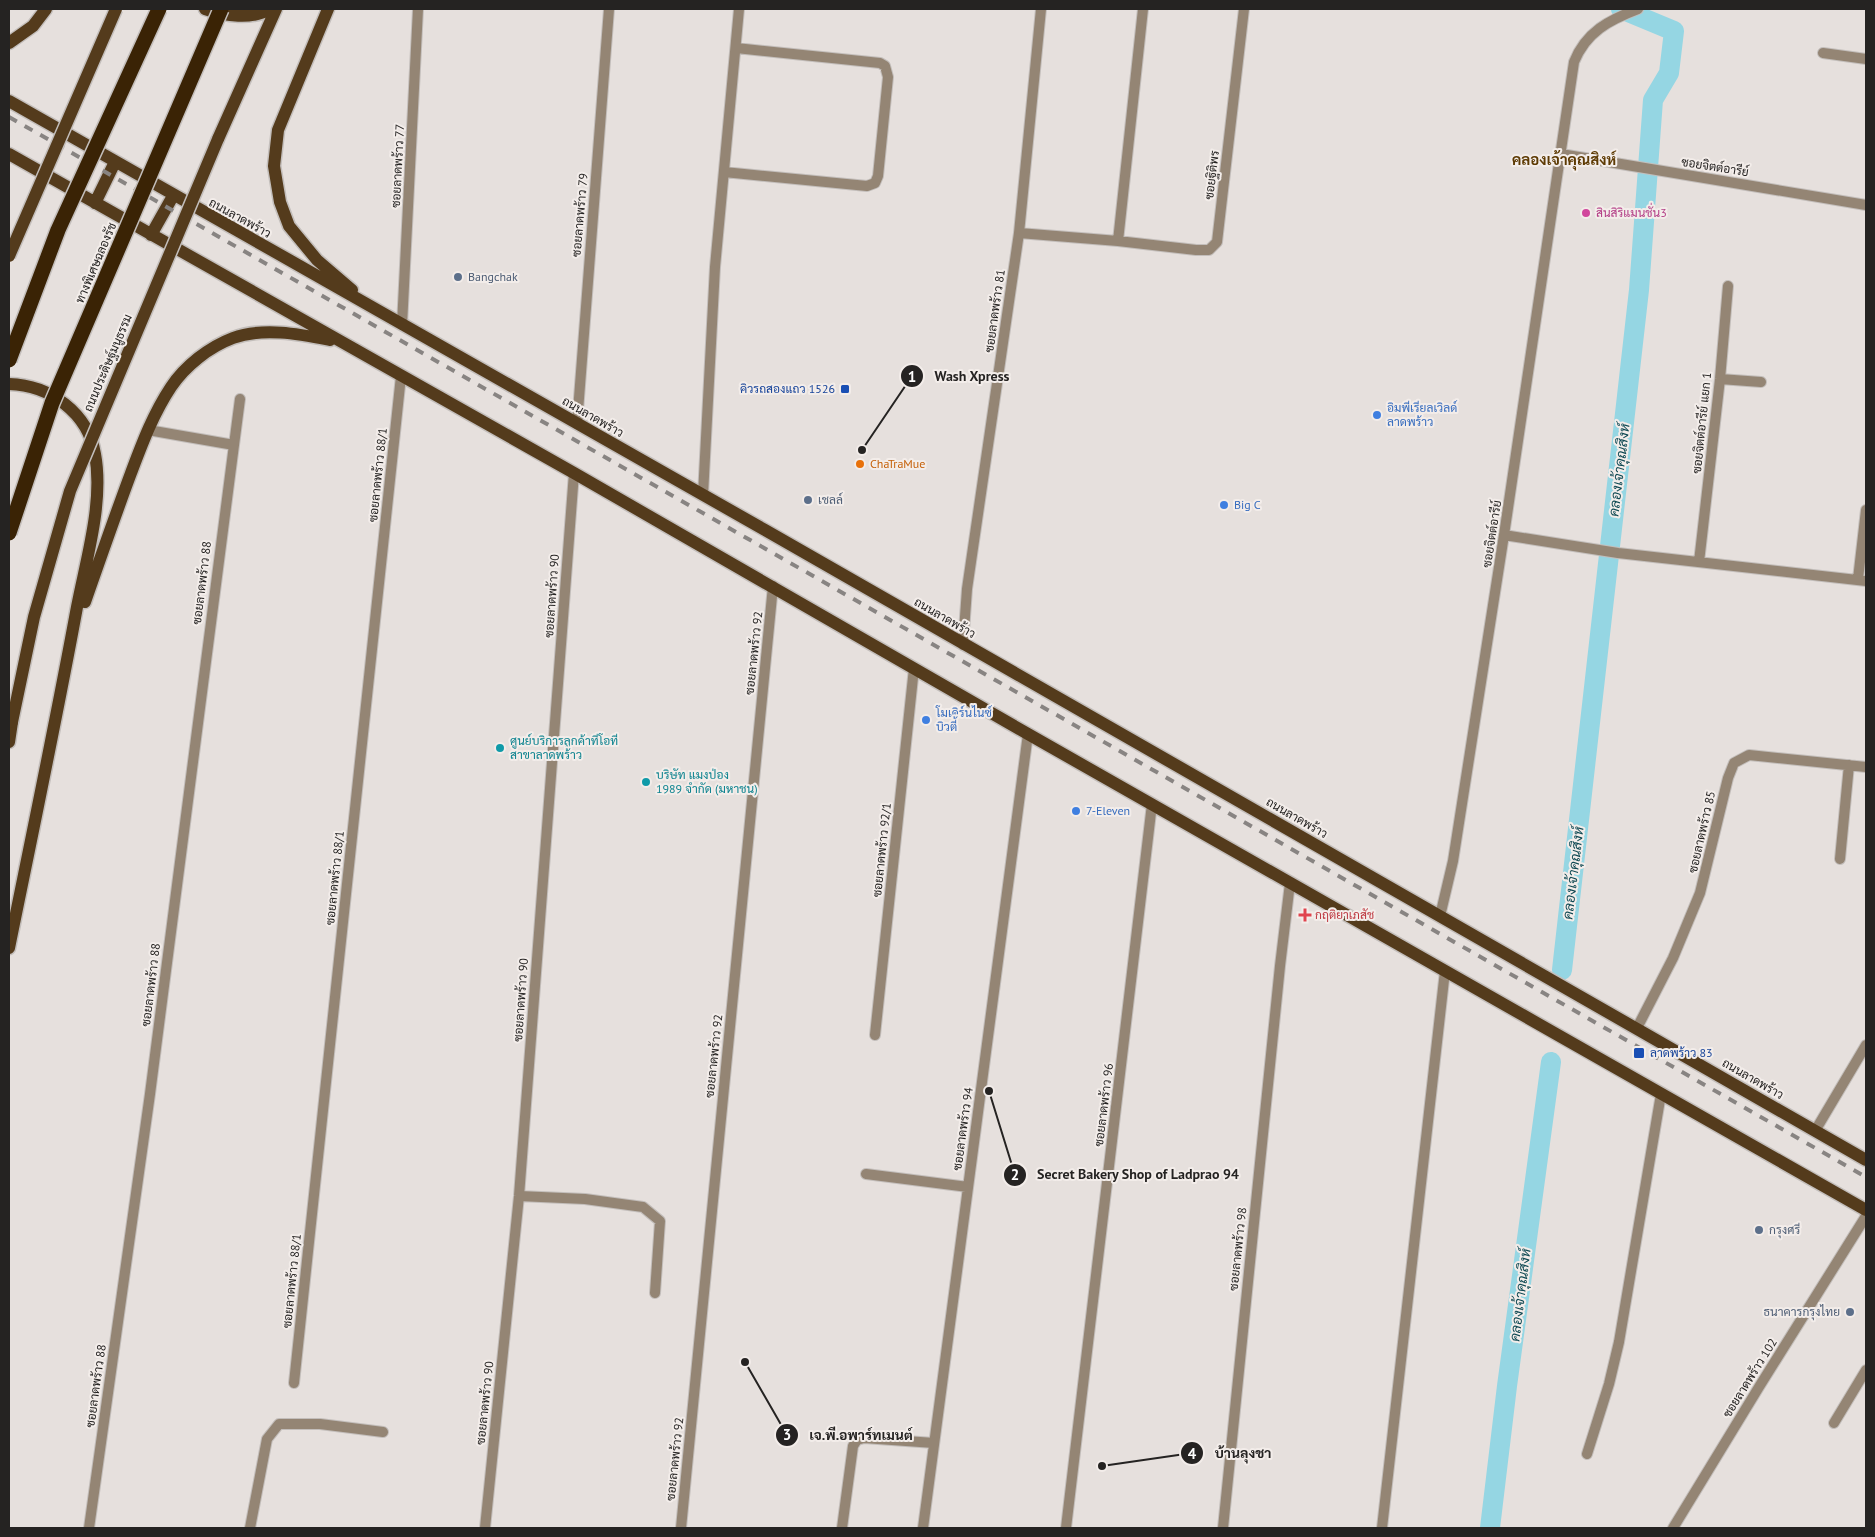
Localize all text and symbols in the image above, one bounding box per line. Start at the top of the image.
street label: ซอยลาดพร้าว 77 [388,124,407,208]
street label: ซอยฐิติพร [1201,149,1223,201]
district label: คลองเจ้าคุณสิงห์ [1512,150,1617,171]
street label: ซอยจิตต์อารีย์ [1680,154,1750,179]
street label: ซอยลาดพร้าว 79 [568,173,591,257]
street label: ถนนลาดพร้าว [207,194,274,241]
place label: สินสิริแมนชั่น3 [1596,202,1667,220]
marker: สินสิริแมนชั่น3 [1580,207,1592,219]
street label: ทางพิเศษฉลองรัช [72,220,119,305]
street label: ซอยลาดพร้าว 81 [981,268,1008,354]
place label: Bangchak [468,269,518,284]
marker: Bangchak [452,271,464,283]
street label: ถนนประดิษฐ์มนูธรรม [80,312,136,414]
callout: Wash Xpress [899,362,1020,391]
text: 1 [908,367,916,386]
text: Wash Xpress [935,367,1010,385]
street label: ซอยจิตต์อารีย์ แยก 1 [1689,372,1714,474]
place label: คิวรถสองแถว 1526 [740,381,835,396]
marker: คิวรถสองแถว 1526 [839,383,851,395]
street label: ถนนลาดพร้าว [560,393,627,440]
place label: อิมพีเรียลเวิลด์ ลาดพร้าว [1387,400,1457,429]
marker: อิมพีเรียลเวิลด์ ลาดพร้าว [1371,409,1383,421]
water label: คลองเจ้าคุณสิงห์ [1604,421,1635,518]
street label: ซอยลาดพร้าว 88/1 [365,427,390,523]
place label: ChaTraMue [870,456,925,471]
marker: ChaTraMue [854,458,866,470]
place label: เชลล์ [818,492,843,507]
marker: เชลล์ [802,494,814,506]
place label: Big C [1234,497,1261,512]
marker: Big C [1218,499,1230,511]
street label: ซอยจิตต์อารีย์ [1479,499,1504,569]
street label: ซอยลาดพร้าว 88 [189,540,214,625]
street label: ซอยลาดพร้าว 90 [541,553,562,638]
street label: ถนนลาดพร้าว [912,594,979,641]
street label: ซอยลาดพร้าว 92 [742,610,765,695]
place label: โมเดิร์นไนซ์ บิวตี้ [935,705,992,734]
marker: โมเดิร์นไนซ์ บิวตี้ [920,714,932,726]
place label: ศูนย์บริการลูกค้าทีโอที สาขาลาดพร้าว [510,733,618,762]
marker: ศูนย์บริการลูกค้าทีโอที สาขาลาดพร้าว [494,742,506,754]
place label: บริษัท แมงป่อง 1989 จำกัด (มหาชน) [656,767,758,796]
marker: บริษัท แมงป่อง 1989 จำกัด (มหาชน) [640,776,652,788]
street label: ซอยลาดพร้าว 85 [1685,789,1718,874]
street label: ถนนลาดพร้าว [1264,794,1331,841]
street label: ซอยลาดพร้าว 92/1 [869,802,894,898]
place label: 7-Eleven [1086,803,1130,818]
marker: 7-Eleven [1070,805,1082,817]
water label: คลองเจ้าคุณสิงห์ [1558,824,1589,921]
street label: ซอยลาดพร้าว 88/1 [322,830,347,926]
place label: กฤติยาเภสัช [1315,907,1374,922]
marker: กฤติยาเภสัช [1299,909,1311,921]
street label: ซอยลาดพร้าว 88 [138,942,163,1027]
street label: ซอยลาดพร้าว 90 [510,957,531,1042]
street label: ซอยลาดพร้าว 92 [702,1013,725,1098]
place label: ลาดพร้าว 83 [1650,1045,1713,1060]
marker: ลาดพร้าว 83 [1632,1046,1646,1060]
street label: ถนนลาดพร้าว [1720,1055,1787,1102]
street label: ซอยลาดพร้าว 96 [1091,1062,1116,1147]
street label: ซอยลาดพร้าว 94 [949,1086,976,1172]
callout: Secret Bakery Shop of Ladprao 94 [1002,1160,1250,1189]
text: 2 [1011,1165,1019,1184]
text: Secret Bakery Shop of Ladprao 94 [1037,1165,1239,1183]
street label: ซอยลาดพร้าว 98 [1226,1206,1249,1291]
place label: กรุงศรี [1769,1222,1800,1239]
marker: กรุงศรี [1753,1224,1765,1236]
street label: ซอยลาดพร้าว 88/1 [279,1233,304,1329]
water label: คลองเจ้าคุณสิงห์ [1505,1246,1536,1343]
place label: ธนาคารกรุงไทย [1764,1304,1840,1321]
marker: ธนาคารกรุงไทย [1844,1306,1856,1318]
street label: ซอยลาดพร้าว 102 [1719,1335,1780,1420]
street label: ซอยลาดพร้าว 88 [82,1343,109,1429]
street label: ซอยลาดพร้าว 90 [473,1360,496,1445]
street label: ซอยลาดพร้าว 92 [663,1416,686,1501]
callout: เจ.พี.อพาร์ทเมนต์ [775,1420,923,1449]
text: 3 [783,1425,791,1444]
text: เจ.พี.อพาร์ทเมนต์ [809,1426,914,1444]
callout: บ้านลุงชา [1179,1439,1281,1468]
text: 4 [1188,1444,1197,1463]
text: บ้านลุงชา [1215,1444,1271,1464]

